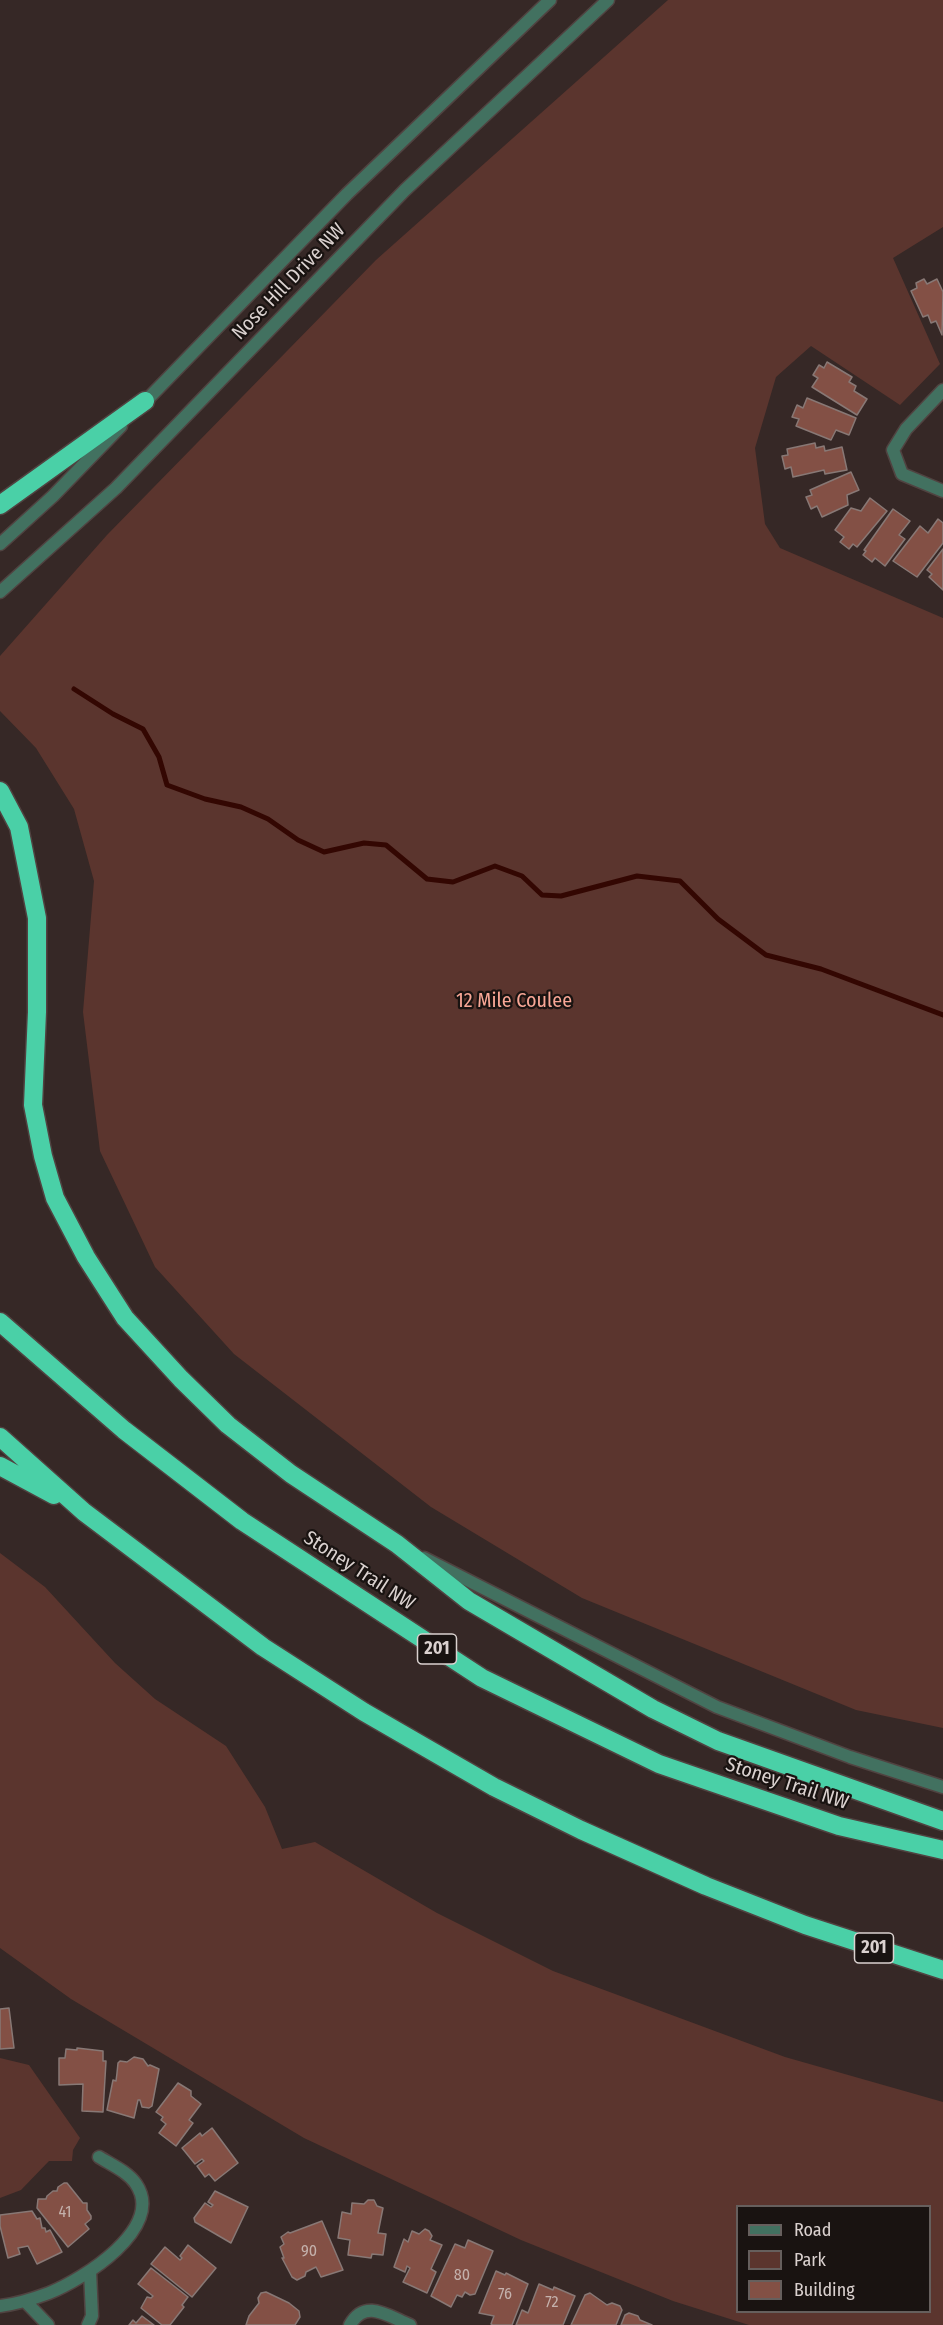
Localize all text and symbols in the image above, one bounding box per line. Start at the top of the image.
street label: Nose Hill Drive NW [227,219,351,345]
park label: 12 Mile Coulee [456,989,572,1013]
street label: Stoney Trail NW [299,1526,419,1616]
road number: 201 [418,1634,456,1664]
street label: Stoney Trail NW [723,1753,851,1815]
road number: 201 [854,1933,894,1963]
house number: 41 [58,2203,72,2223]
legend [736,2205,931,2313]
text: Road [794,2219,831,2241]
house number: 90 [301,2242,317,2262]
text: Park [794,2249,826,2271]
house number: 80 [454,2266,470,2286]
text: Building [794,2279,855,2301]
house number: 76 [498,2285,512,2305]
house number: 72 [545,2293,559,2313]

